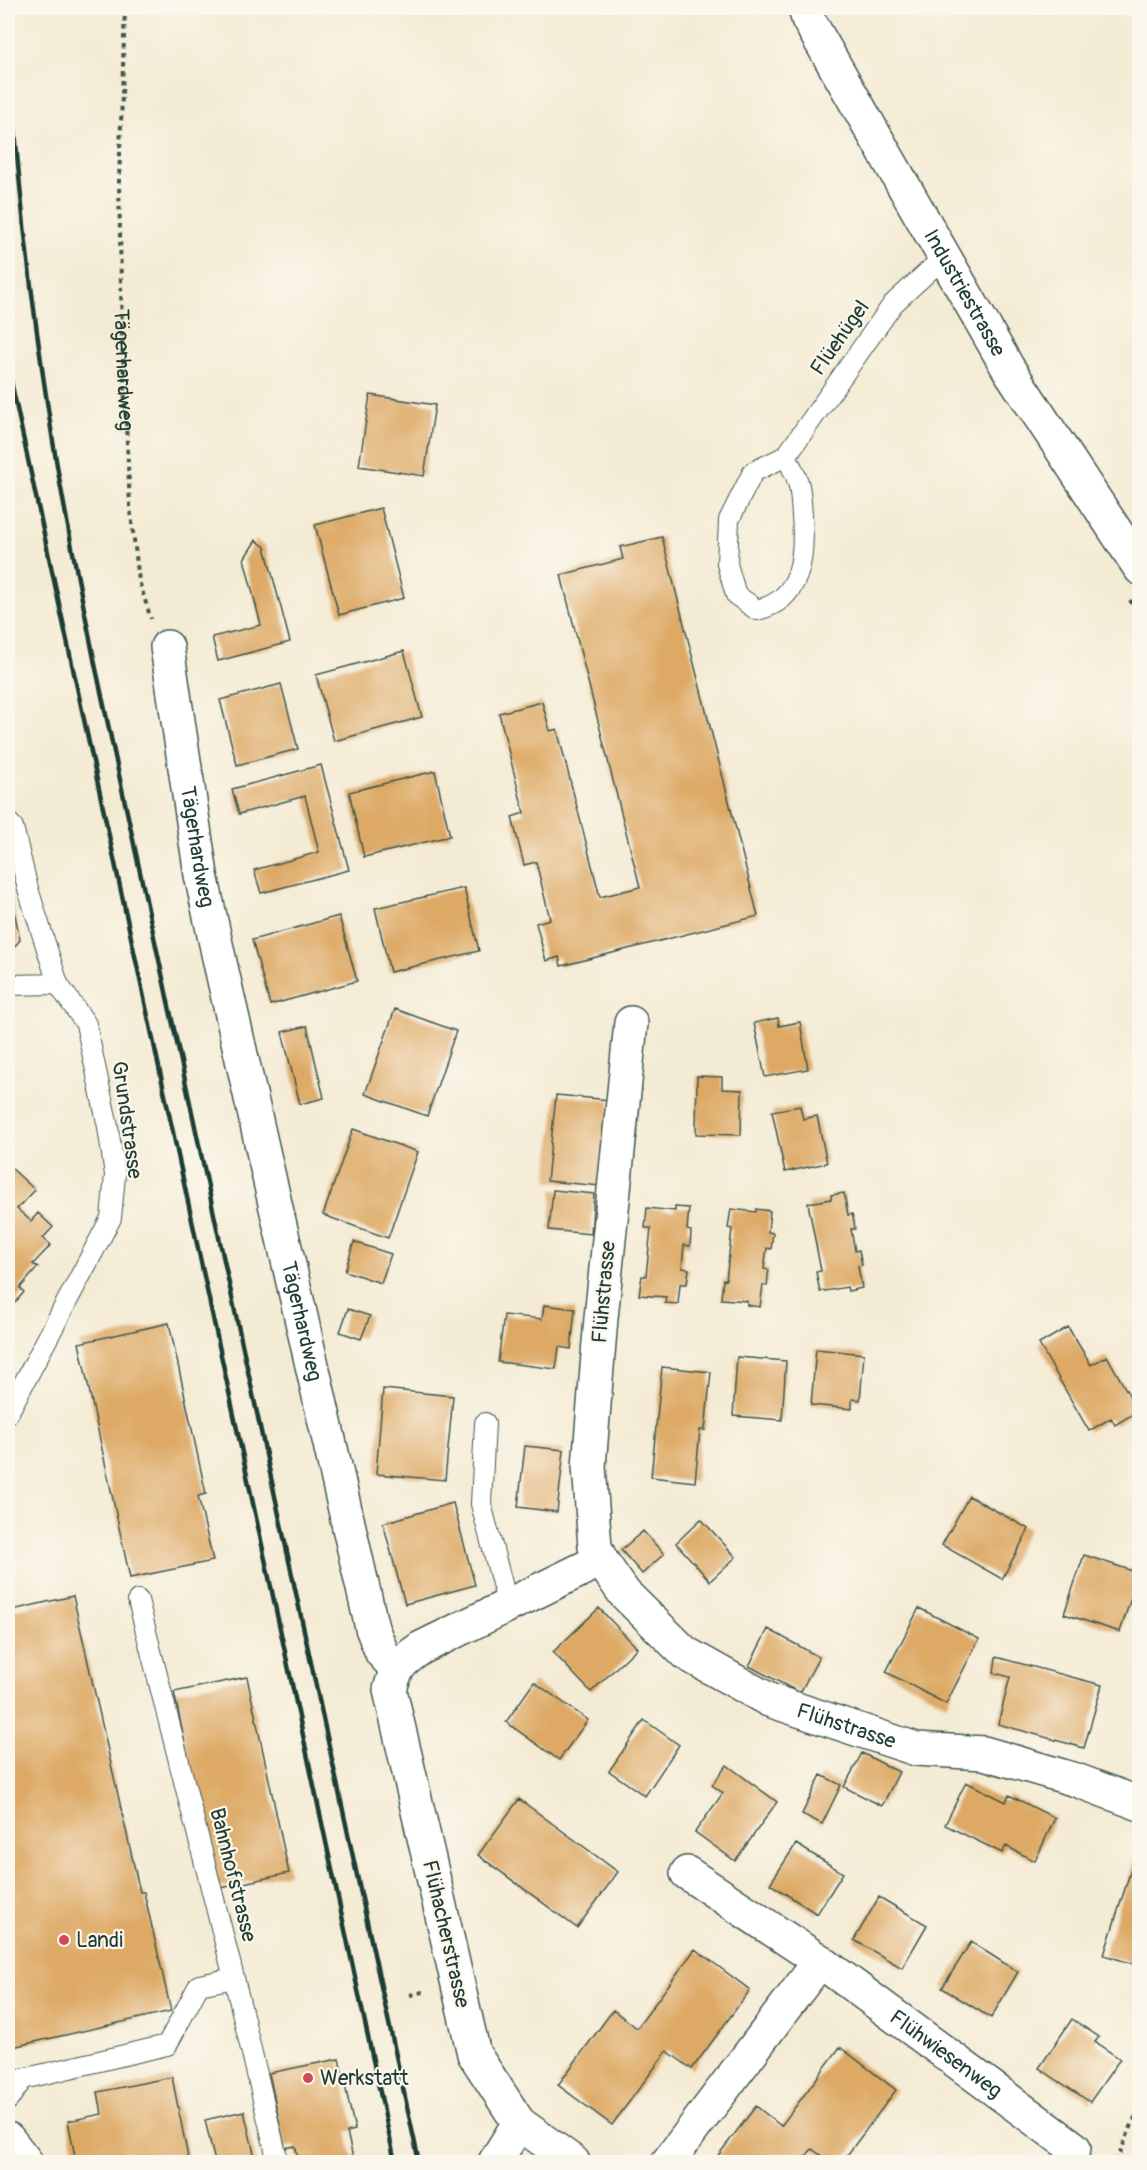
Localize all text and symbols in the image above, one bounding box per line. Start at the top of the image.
street label: Industriestrasse [918,224,1012,362]
street label: Flüehügel [804,295,876,381]
street label: Tägerhardweg [108,309,140,432]
street label: Tägerhardweg [174,784,221,910]
street label: Grundstrasse [105,1059,149,1181]
street label: Flühstrasse [586,1239,622,1344]
street label: Tägerhardweg [275,1259,329,1384]
street label: Flühstrasse [793,1697,900,1755]
street label: Bahnhofstrasse [203,1805,263,1945]
street label: Flühacherstrasse [416,1858,476,2011]
place label: Landi [76,1927,123,1954]
marker: Landi [57,1933,71,1947]
street label: Flühwiesenweg [884,2003,1008,2104]
place label: Werkstatt [320,2065,409,2092]
marker: Werkstatt [301,2071,315,2085]

